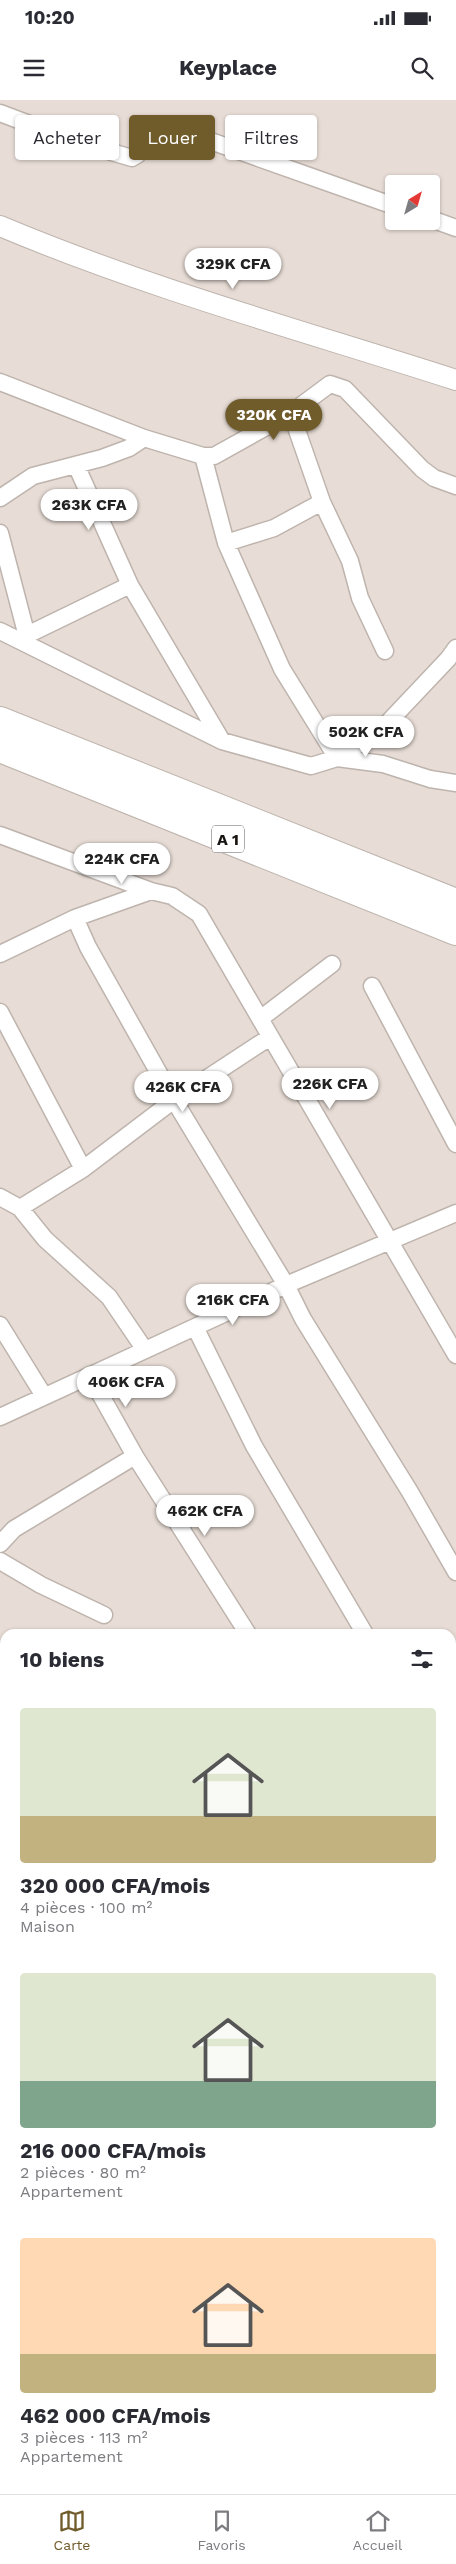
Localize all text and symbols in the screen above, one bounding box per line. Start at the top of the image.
text: 10:20 [25,6,75,29]
icon: menu [20,54,48,82]
icon: search [408,54,436,82]
text: Keyplace [179,55,277,80]
chip: Acheter [15,115,119,160]
chip: Louer [129,115,215,160]
chip: Filtres [225,115,317,160]
north arrow [385,175,440,230]
map controls [385,175,440,230]
pin: 329K CFA [181,248,285,290]
text: 329K CFA [196,254,270,273]
pin: 320K CFA [222,398,326,441]
text: 320K CFA [236,405,312,424]
pin: 263K CFA [37,488,141,531]
text: 263K CFA [52,495,126,514]
pin: 502K CFA [314,716,418,758]
text: 502K CFA [328,722,404,741]
road number: A 1 [212,826,244,852]
pin: 224K CFA [70,842,174,885]
text: 224K CFA [84,849,160,868]
pin: 226K CFA [278,1068,382,1110]
pin: 426K CFA [131,1070,235,1113]
text: 226K CFA [292,1074,368,1093]
text: 426K CFA [145,1077,221,1096]
pin: 216K CFA [181,1284,285,1326]
text: 216K CFA [197,1290,269,1309]
pin: 406K CFA [74,1366,178,1408]
text: 406K CFA [88,1372,164,1391]
pin: 462K CFA [153,1494,257,1537]
text: 462K CFA [167,1501,243,1520]
icon: filters [408,1645,436,1673]
text: 10 biens [20,1647,104,1672]
icon: home [183,1740,273,1830]
text: 320 000 CFA/mois [20,1873,210,1898]
text: 4 pièces · 100 m² [20,1898,152,1917]
text: Maison [20,1917,75,1936]
icon: home [183,2005,273,2095]
text: 216 000 CFA/mois [20,2138,206,2163]
text: 2 pièces · 80 m² [20,2163,146,2182]
text: Appartement [20,2182,123,2201]
icon: home [183,2270,273,2360]
text: 462 000 CFA/mois [20,2403,210,2428]
text: 3 pièces · 113 m² [20,2428,148,2447]
text: Appartement [20,2447,123,2466]
tab: Carte [54,2507,90,2553]
tab: Favoris [198,2507,246,2553]
tab: Accueil [353,2507,402,2553]

